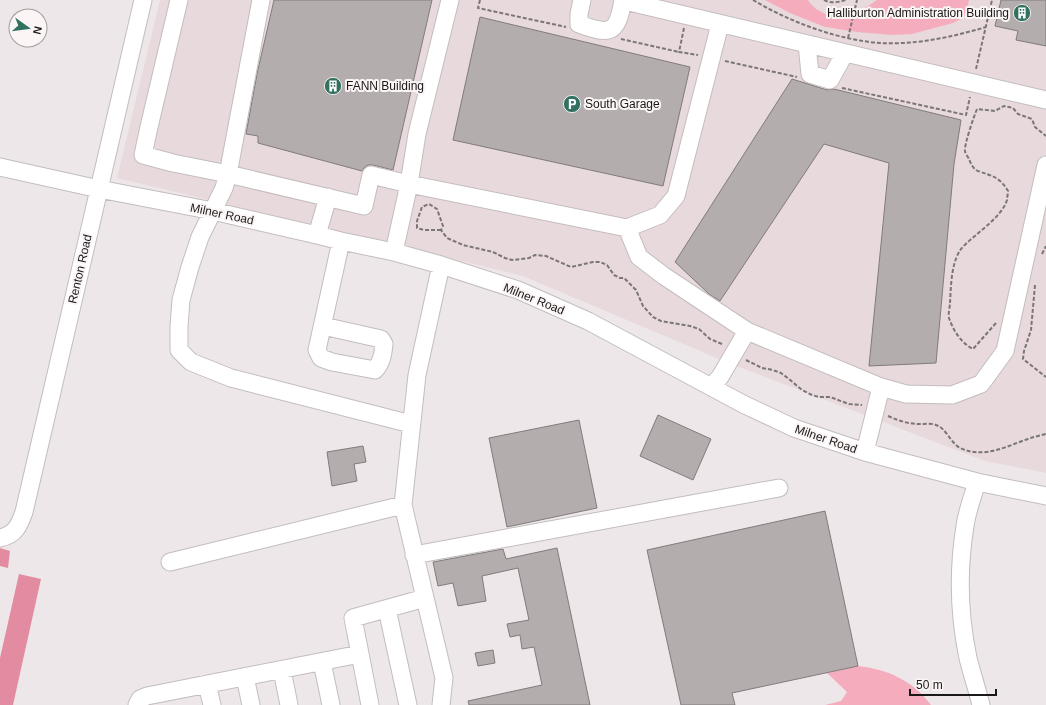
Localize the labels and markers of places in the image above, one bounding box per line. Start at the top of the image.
building icon: Halliburton Administration Building [1012,3,1032,23]
place label: Halliburton Administration Building [827,6,1009,20]
building icon: FANN Building [323,76,343,96]
place label: FANN Building [346,79,424,93]
parking icon: South Garage [562,94,582,114]
place label: South Garage [585,97,660,111]

